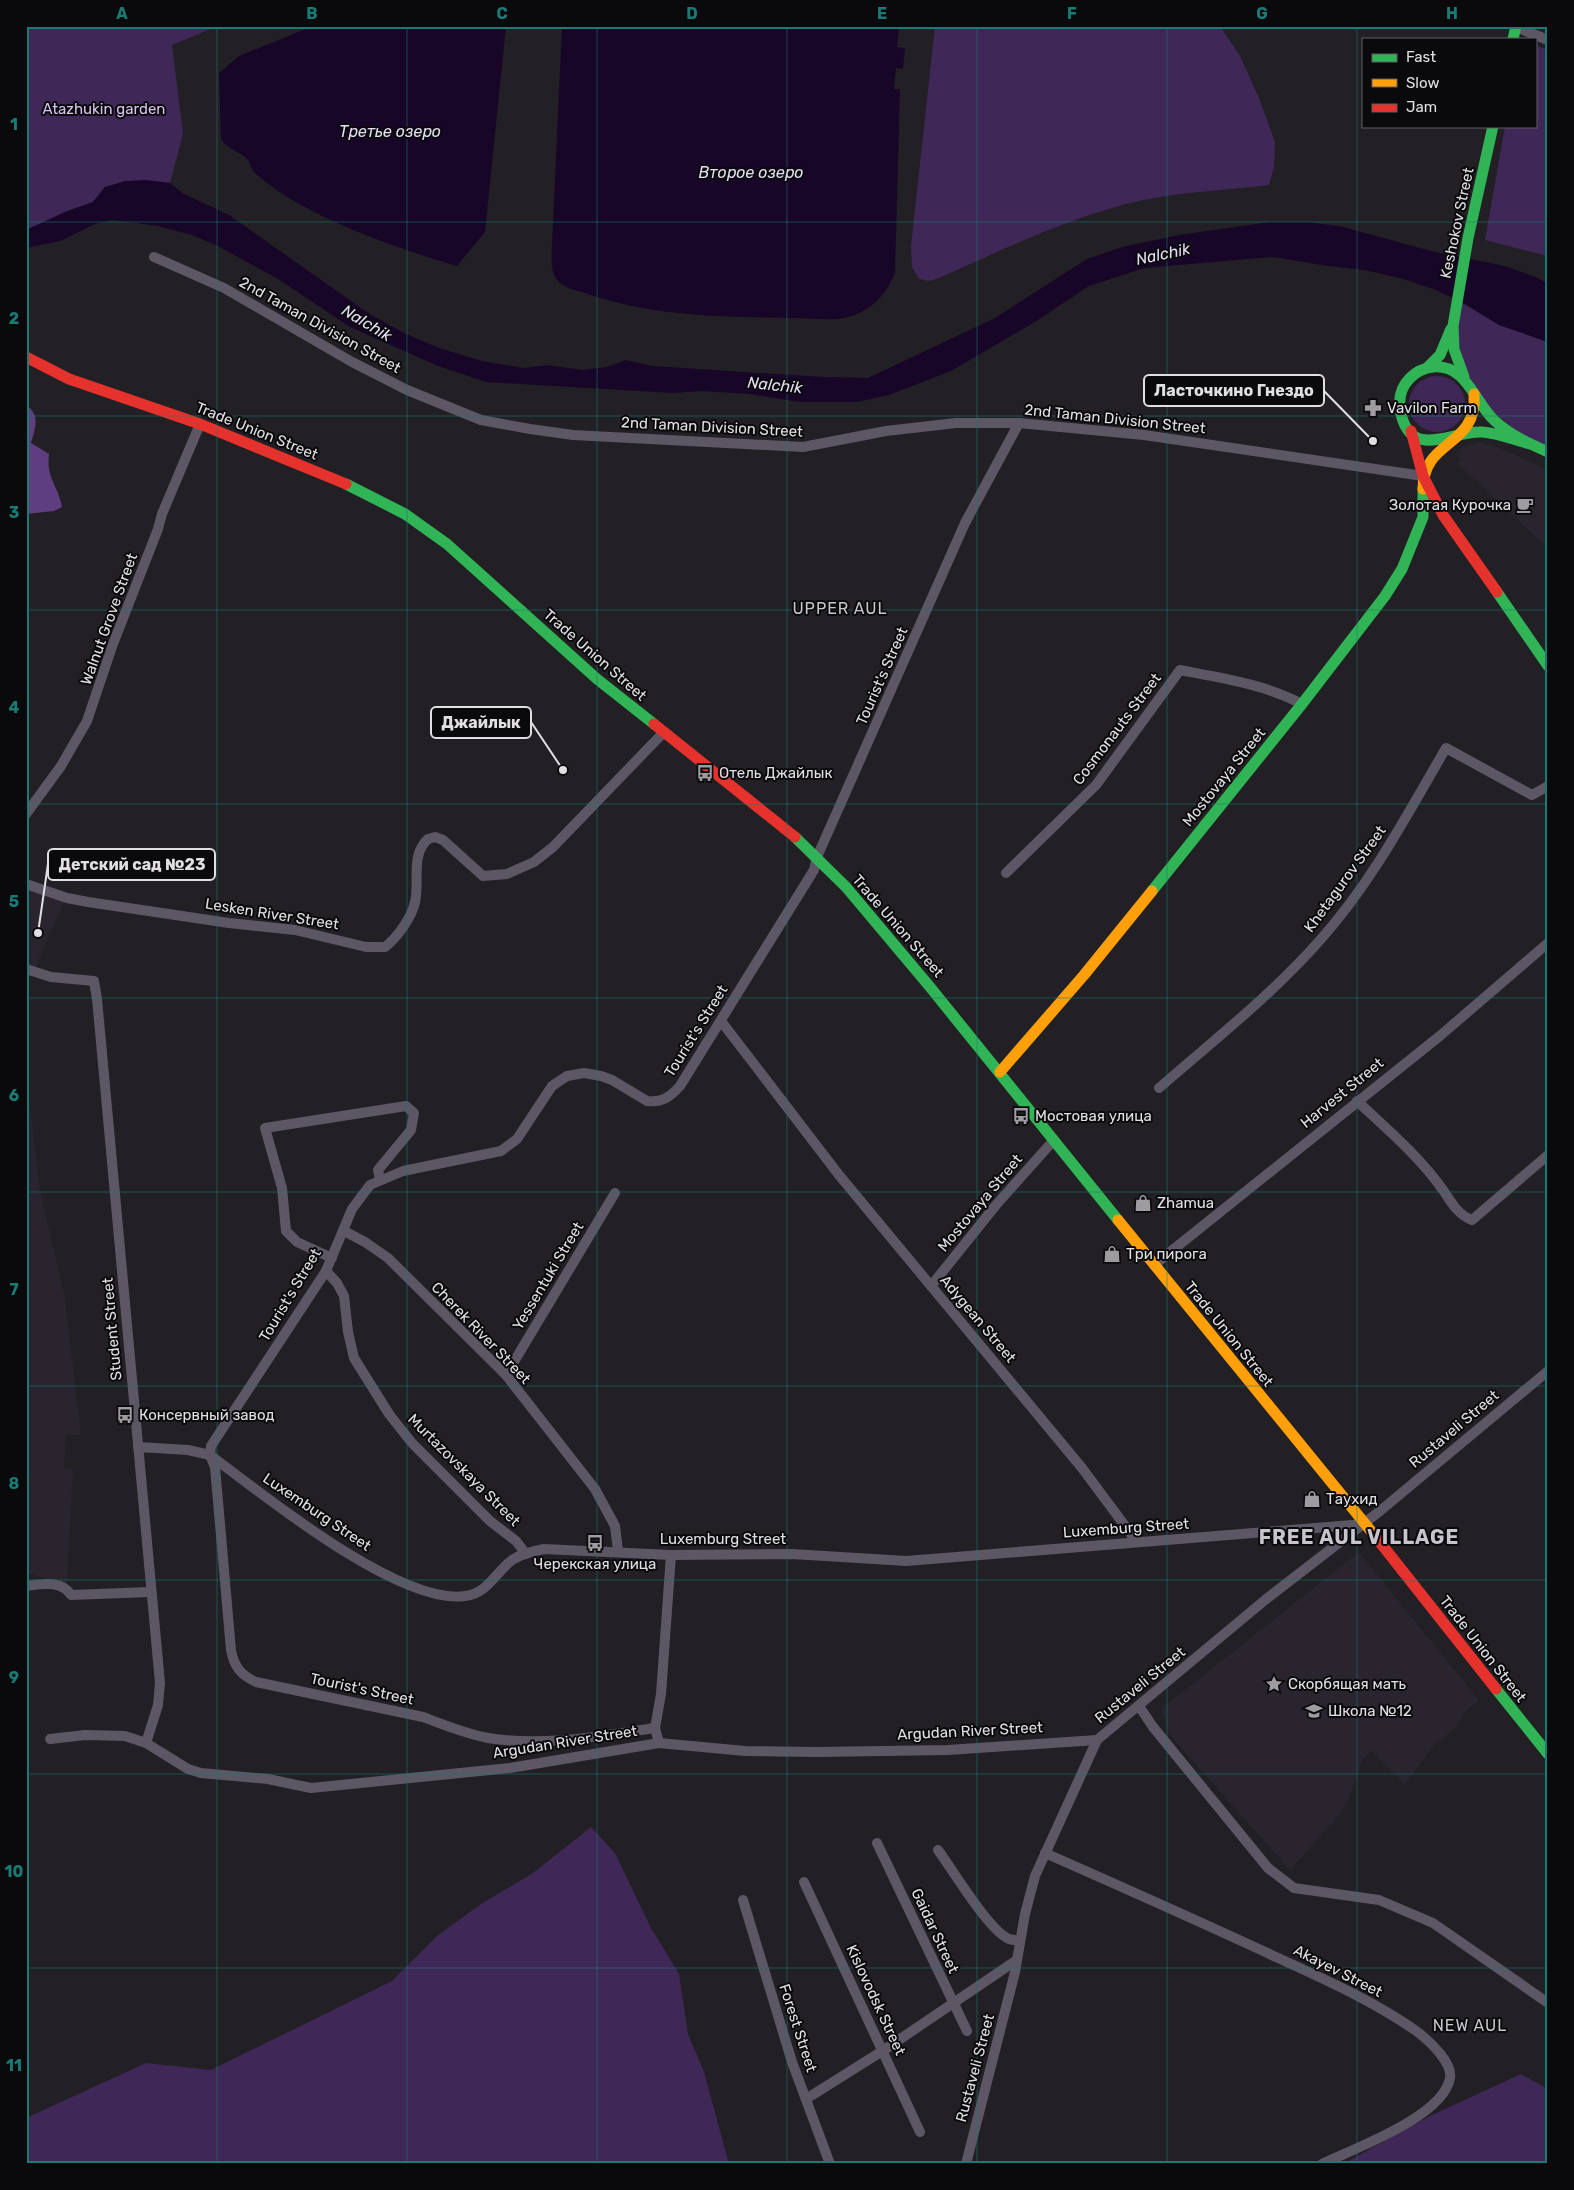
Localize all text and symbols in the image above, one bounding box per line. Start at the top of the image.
text: A [116,4,128,23]
text: B [306,4,318,23]
text: C [496,4,508,23]
text: D [686,4,698,23]
text: E [877,4,887,23]
text: F [1067,4,1077,23]
text: G [1256,4,1268,23]
text: H [1446,4,1458,23]
legend [1362,38,1536,128]
text: Fast [1406,48,1436,66]
text: Slow [1406,74,1439,92]
text: Jam [1406,98,1437,116]
park label: Atazhukin garden [43,100,165,118]
text: 1 [10,115,18,134]
water label: Третье озеро [339,122,441,141]
water label: Второе озеро [699,163,803,182]
street label: Keshokov Street [1436,166,1478,280]
water label: Nalchik [1134,239,1193,269]
street label: 2nd Taman Division Street [236,273,404,377]
water label: Nalchik [338,301,396,346]
text: 2 [9,309,19,328]
water label: Nalchik [747,373,804,397]
callout: Ласточкино Гнездо [1144,375,1324,406]
text: Ласточкино Гнездо [1154,381,1314,400]
street label: Trade Union Street [193,398,321,464]
pharmacy icon: Vavilon Farm [1363,398,1383,418]
place label: Vavilon Farm [1387,399,1477,417]
street label: 2nd Taman Division Street [1024,401,1207,437]
street label: 2nd Taman Division Street [621,413,803,441]
cafe icon: Золотая Курочка [1515,495,1535,515]
place label: Золотая Курочка [1389,496,1511,514]
text: 3 [9,503,19,522]
street label: Walnut Grove Street [77,551,141,687]
district label: UPPER AUL [792,599,888,618]
street label: Trade Union Street [540,605,650,705]
street label: Tourist's Street [852,624,912,728]
street label: Cosmonauts Street [1069,670,1165,788]
text: 4 [9,698,20,717]
callout: Джайлык [431,707,531,738]
text: Джайлык [441,713,521,732]
street label: Mostovaya Street [1179,724,1269,830]
bus stop icon: Отель Джайлык [695,763,715,783]
place label: Отель Джайлык [719,764,832,782]
street label: Khetagurov Street [1300,822,1390,936]
callout: Детский сад №23 [48,849,215,880]
text: Детский сад №23 [58,855,206,874]
street label: Trade Union Street [848,871,948,981]
text: 5 [9,892,19,911]
street label: Lesken River Street [204,895,340,933]
street label: Tourist's Street [660,981,732,1080]
street label: Harvest Street [1297,1054,1387,1132]
text: 6 [9,1086,19,1105]
bus stop icon: Мостовая улица [1011,1106,1031,1126]
place label: Мостовая улица [1035,1107,1152,1125]
street label: Mostovaya Street [934,1150,1026,1255]
shop icon: Zhamua [1133,1193,1153,1213]
place label: Zhamua [1157,1194,1214,1212]
street label: Yessentuki Street [509,1219,587,1333]
shop icon: Три пирога [1102,1244,1122,1264]
street label: Tourist's Street [255,1245,325,1345]
place label: Три пирога [1126,1245,1207,1263]
street label: Adygean Street [936,1272,1020,1367]
street label: Student Street [99,1277,125,1381]
street label: Cherek River Street [428,1278,534,1388]
street label: Trade Union Street [1181,1278,1277,1390]
text: 7 [9,1280,19,1299]
street label: Rustaveli Street [1406,1386,1502,1472]
bus stop icon: Консервный завод [115,1405,135,1425]
place label: Консервный завод [139,1406,275,1424]
street label: Murtazovskaya Street [404,1410,524,1530]
street label: Luxemburg Street [260,1469,375,1555]
text: 8 [9,1474,20,1493]
shop icon: Таухид [1302,1489,1322,1509]
place label: Таухид [1326,1490,1377,1508]
street label: Luxemburg Street [1062,1515,1190,1541]
district label: FREE AUL VILLAGE [1259,1525,1459,1549]
street label: Luxemburg Street [660,1530,786,1548]
bus stop icon: Черекская улица [585,1533,605,1553]
place label: Черекская улица [534,1555,656,1573]
street label: Trade Union Street [1436,1592,1530,1706]
street label: Rustaveli Street [1091,1643,1189,1727]
text: 9 [9,1668,19,1687]
street label: Tourist's Street [309,1669,416,1709]
place icon: Скорбящая мать [1264,1674,1284,1694]
place label: Скорбящая мать [1288,1675,1407,1693]
school or university icon: Школа №12 [1304,1701,1324,1721]
place label: Школа №12 [1328,1702,1412,1720]
street label: Argudan River Street [897,1718,1043,1744]
street label: Argudan River Street [492,1722,639,1762]
text: 10 [5,1862,24,1881]
street label: Gaidar Street [907,1886,963,1976]
street label: Akayev Street [1291,1941,1385,2001]
street label: Kislovodsk Street [842,1942,910,2058]
street label: Forest Street [775,1982,821,2075]
street label: Rustaveli Street [952,2012,998,2124]
district label: NEW AUL [1433,2016,1507,2035]
text: 11 [6,2056,22,2075]

